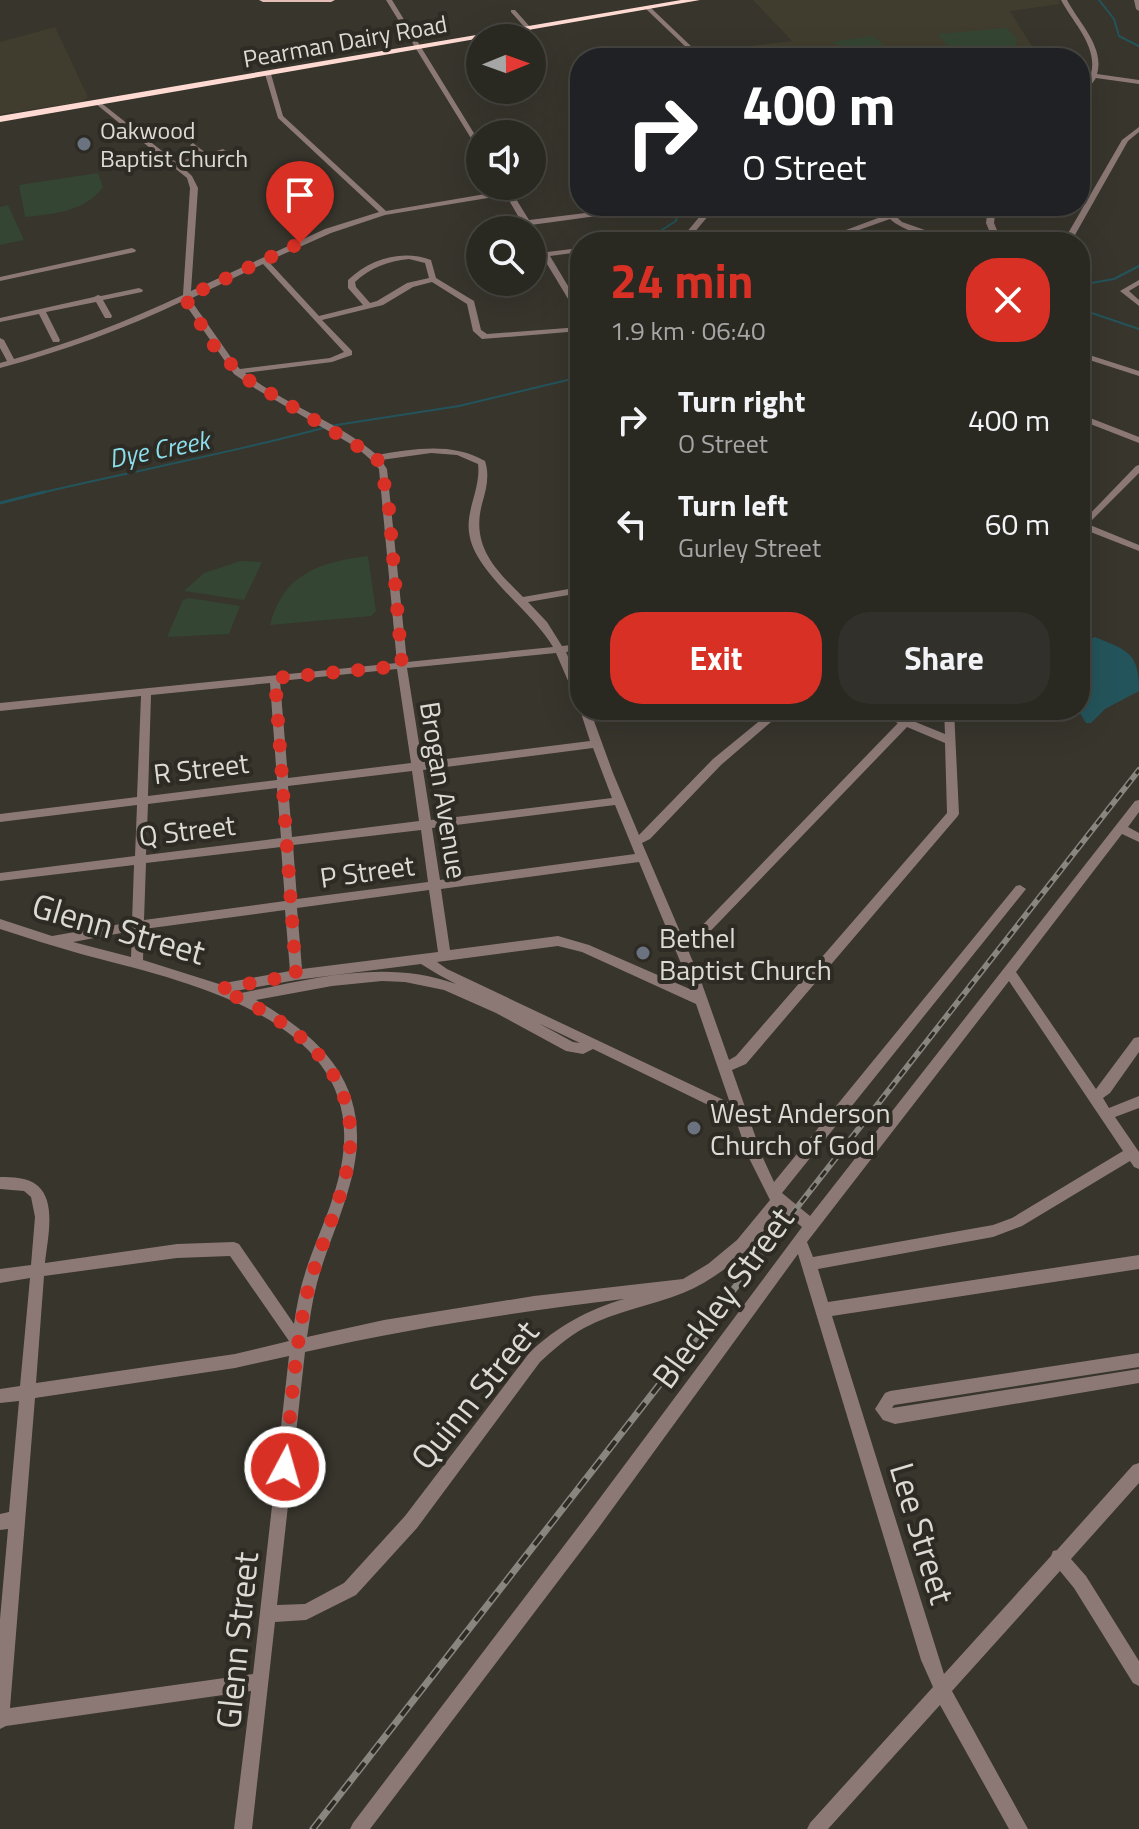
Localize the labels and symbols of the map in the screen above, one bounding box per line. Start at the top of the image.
street label: Pearman Dairy Road [240,5,450,77]
north arrow [466,24,546,104]
place label: Oakwood Baptist Church [100,112,248,176]
marker: Oakwood Baptist Church [75,135,93,153]
pin [266,161,334,243]
water label: Dye Creek [105,420,216,478]
street label: Brogan Avenue [409,698,479,882]
street label: R Street [151,741,251,795]
street label: Q Street [136,803,238,857]
street label: P Street [317,843,417,899]
street label: Glenn Street [26,879,212,977]
place label: Bethel Baptist Church [659,916,832,991]
marker: Bethel Baptist Church [634,944,652,962]
place label: West Anderson Church of God [710,1091,891,1166]
marker: West Anderson Church of God [685,1119,703,1137]
street label: Bleckley Street [638,1195,806,1399]
street label: Quinn Street [397,1308,551,1480]
position arrow [243,1425,327,1509]
street label: Lee Street [877,1456,969,1610]
street label: Glenn Street [201,1549,271,1731]

